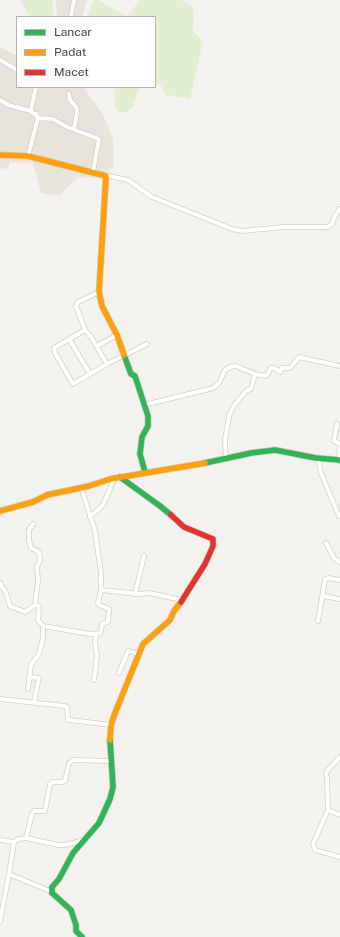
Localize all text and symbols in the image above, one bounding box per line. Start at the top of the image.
legend [16,16,156,88]
text: Lancar [54,25,92,39]
text: Padat [54,45,86,59]
text: Macet [54,65,89,79]

